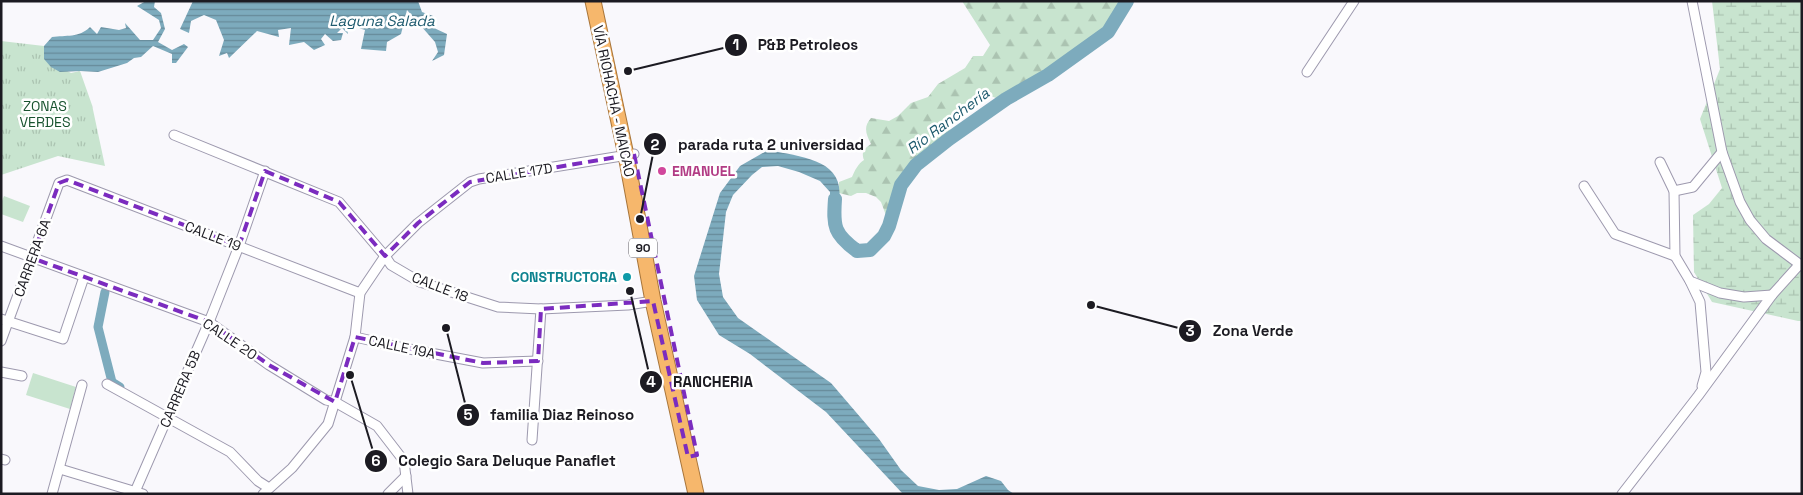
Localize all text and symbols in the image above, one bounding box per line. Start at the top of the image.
water label: Laguna Salada [329,11,435,30]
street label: VÍA RIOHACHA - MAICAO [589,23,639,179]
callout: P&B Petroleos [723,30,868,60]
text: 1 [733,35,739,54]
text: P&B Petroleos [758,35,858,54]
water label: Río Ranchería [903,83,993,158]
park label: ZONAS VERDES [19,97,71,131]
callout: parada ruta 2 universidad [643,129,874,159]
text: 2 [651,135,660,154]
text: parada ruta 2 universidad [678,135,864,154]
street label: CALLE 17D [484,159,554,187]
place label: EMANUEL [672,162,736,180]
marker: EMANUEL [656,165,668,177]
street label: CARRERA 6A [10,216,54,299]
street label: CALLE 19 [182,217,244,255]
road number: 90 [629,238,657,258]
street label: CALLE 18 [409,268,471,306]
place label: CONSTRUCTORA [511,268,617,286]
marker: CONSTRUCTORA [621,271,633,283]
street label: CALLE 20 [199,314,261,364]
callout: Zona Verde [1177,316,1303,346]
text: 3 [1185,321,1195,340]
text: Zona Verde [1213,321,1294,340]
street label: CALLE 19A [367,331,437,363]
street label: CARRERA 5B [156,348,204,430]
callout: RANCHERIA [638,367,763,397]
text: 4 [646,372,656,391]
text: RANCHERIA [673,372,753,391]
callout: familia Diaz Reinoso [455,400,644,430]
text: 5 [463,405,473,424]
text: familia Diaz Reinoso [490,405,634,424]
callout: Colegio Sara Deluque Panaflet [364,446,626,476]
text: 6 [371,451,381,470]
text: Colegio Sara Deluque Panaflet [398,451,616,470]

